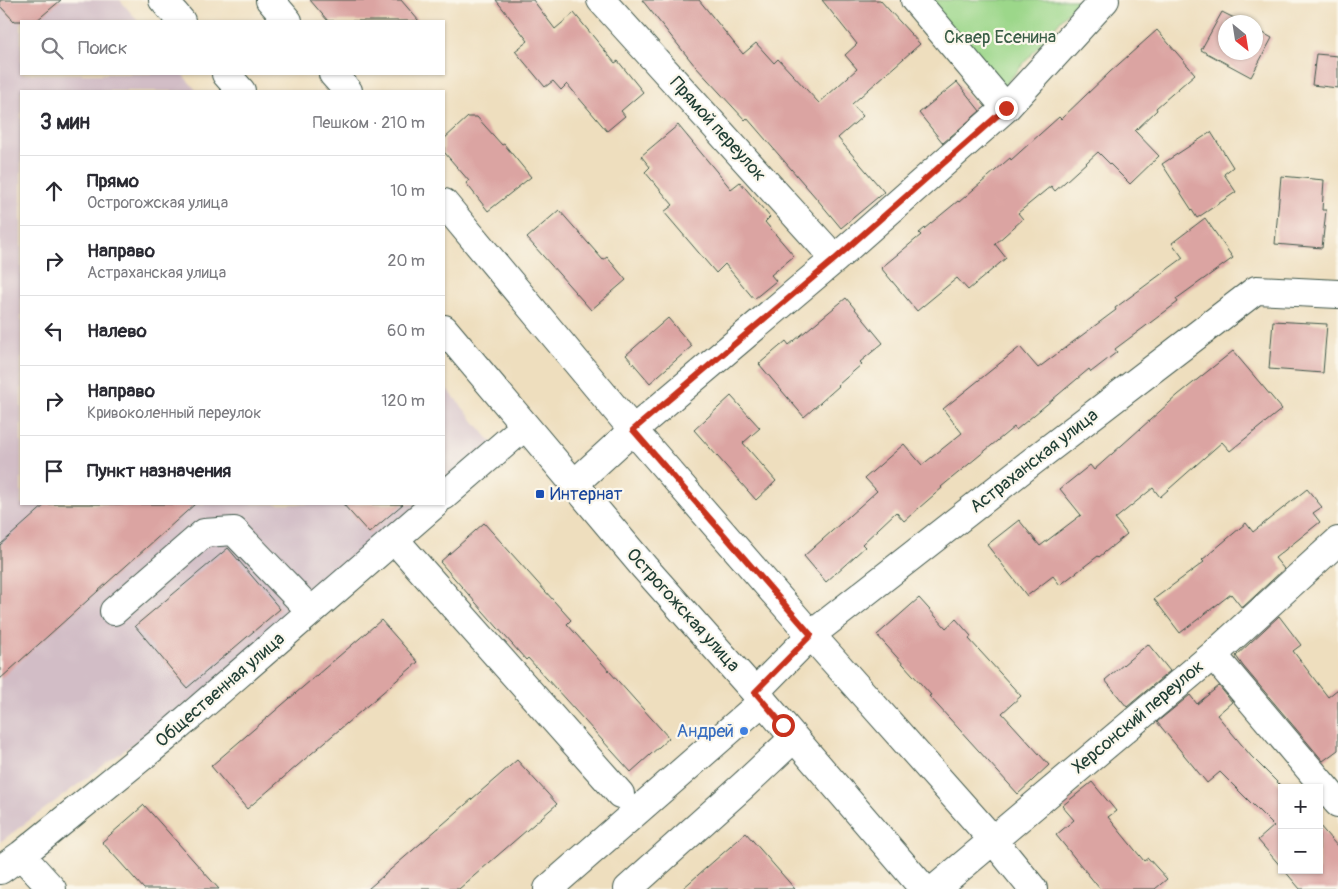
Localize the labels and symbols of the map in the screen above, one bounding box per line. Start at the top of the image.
north arrow [1218,15,1263,60]
park label: Сквер Есенина [944,26,1056,49]
street label: Прямой переулок [665,72,771,186]
route end [995,97,1018,120]
street label: Астраханская улица [965,404,1103,518]
place label: Интернат [550,483,623,506]
marker: Интернат [534,488,546,500]
street label: Острогожская улица [621,543,745,677]
street label: Общественная улица [150,627,290,753]
street label: Херсонский переулок [1067,655,1209,779]
route start [772,714,795,737]
place label: Андрей [677,720,734,743]
marker: Андрей [738,725,750,737]

